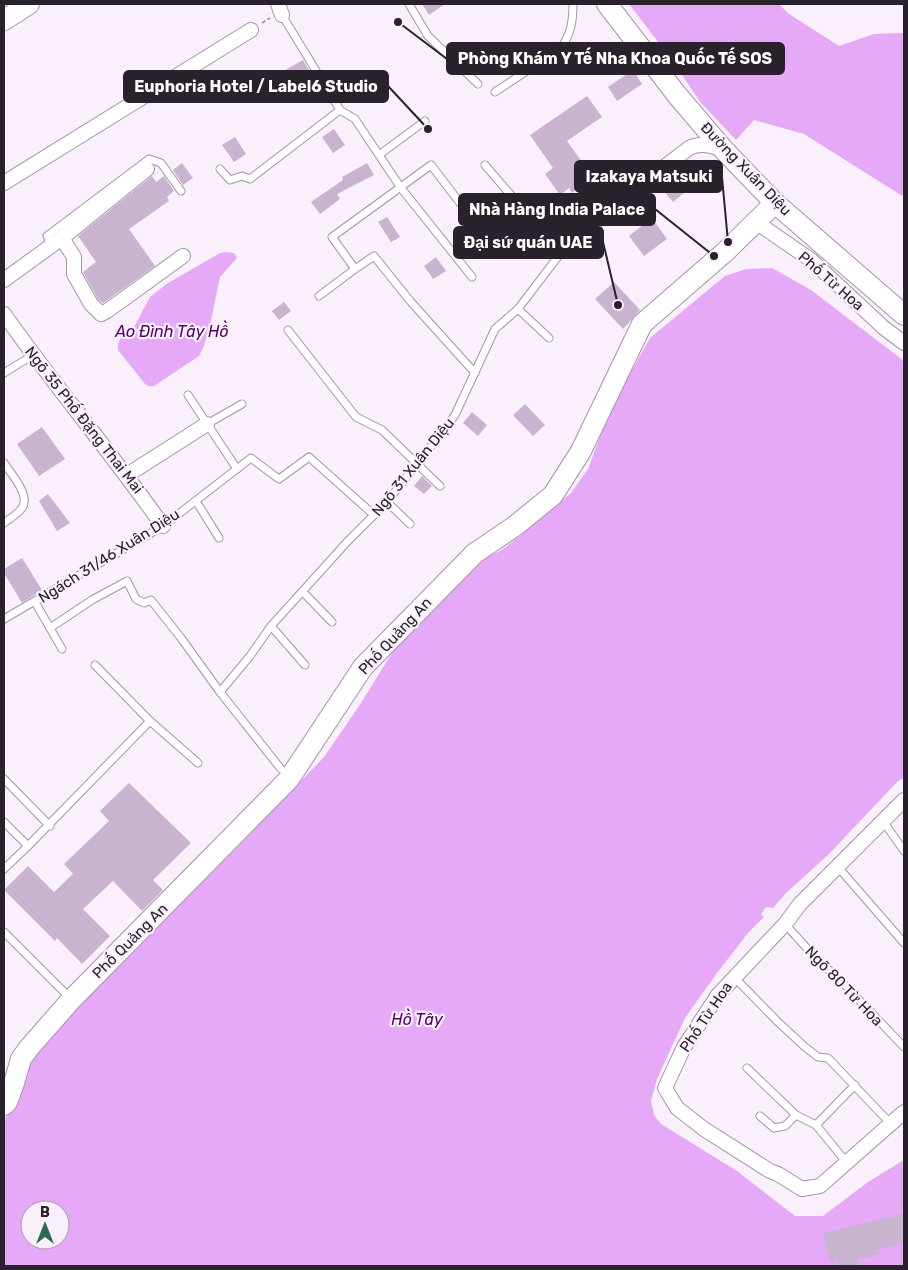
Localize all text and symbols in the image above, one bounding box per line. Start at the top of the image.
callout: Phòng Khám Y Tế Nha Khoa Quốc Tế SOS [447,43,784,74]
text: Phòng Khám Y Tế Nha Khoa Quốc Tế SOS [458,47,773,68]
callout: Euphoria Hotel / Label6 Studio [124,71,388,102]
text: Euphoria Hotel / Label6 Studio [134,77,378,96]
street label: Đường Xuân Diệu [697,119,795,219]
callout: Izakaya Matsuki [575,161,722,192]
text: Izakaya Matsuki [585,167,713,186]
callout: Nhà Hàng India Palace [459,194,655,225]
text: Nhà Hàng India Palace [469,200,645,219]
callout: Đại sứ quán UAE [454,227,603,258]
text: Đại sứ quán UAE [464,233,592,252]
street label: Phố Từ Hoa [795,248,867,314]
water label: Ao Đình Tây Hồ [114,320,229,341]
street label: Ngõ 35 Phố Đặng Thai Mai [21,343,147,497]
street label: Ngõ 31 Xuân Diệu [368,414,458,520]
street label: Ngách 31/46 Xuân Diệu [35,505,183,607]
street label: Phố Quảng An [355,594,435,678]
street label: Phố Quảng An [88,899,171,982]
street label: Ngõ 80 Từ Hoa [801,942,887,1030]
street label: Phố Từ Hoa [676,978,736,1055]
water label: Hồ Tây [391,1008,444,1029]
north arrow [20,1200,70,1250]
text: B [40,1204,50,1221]

